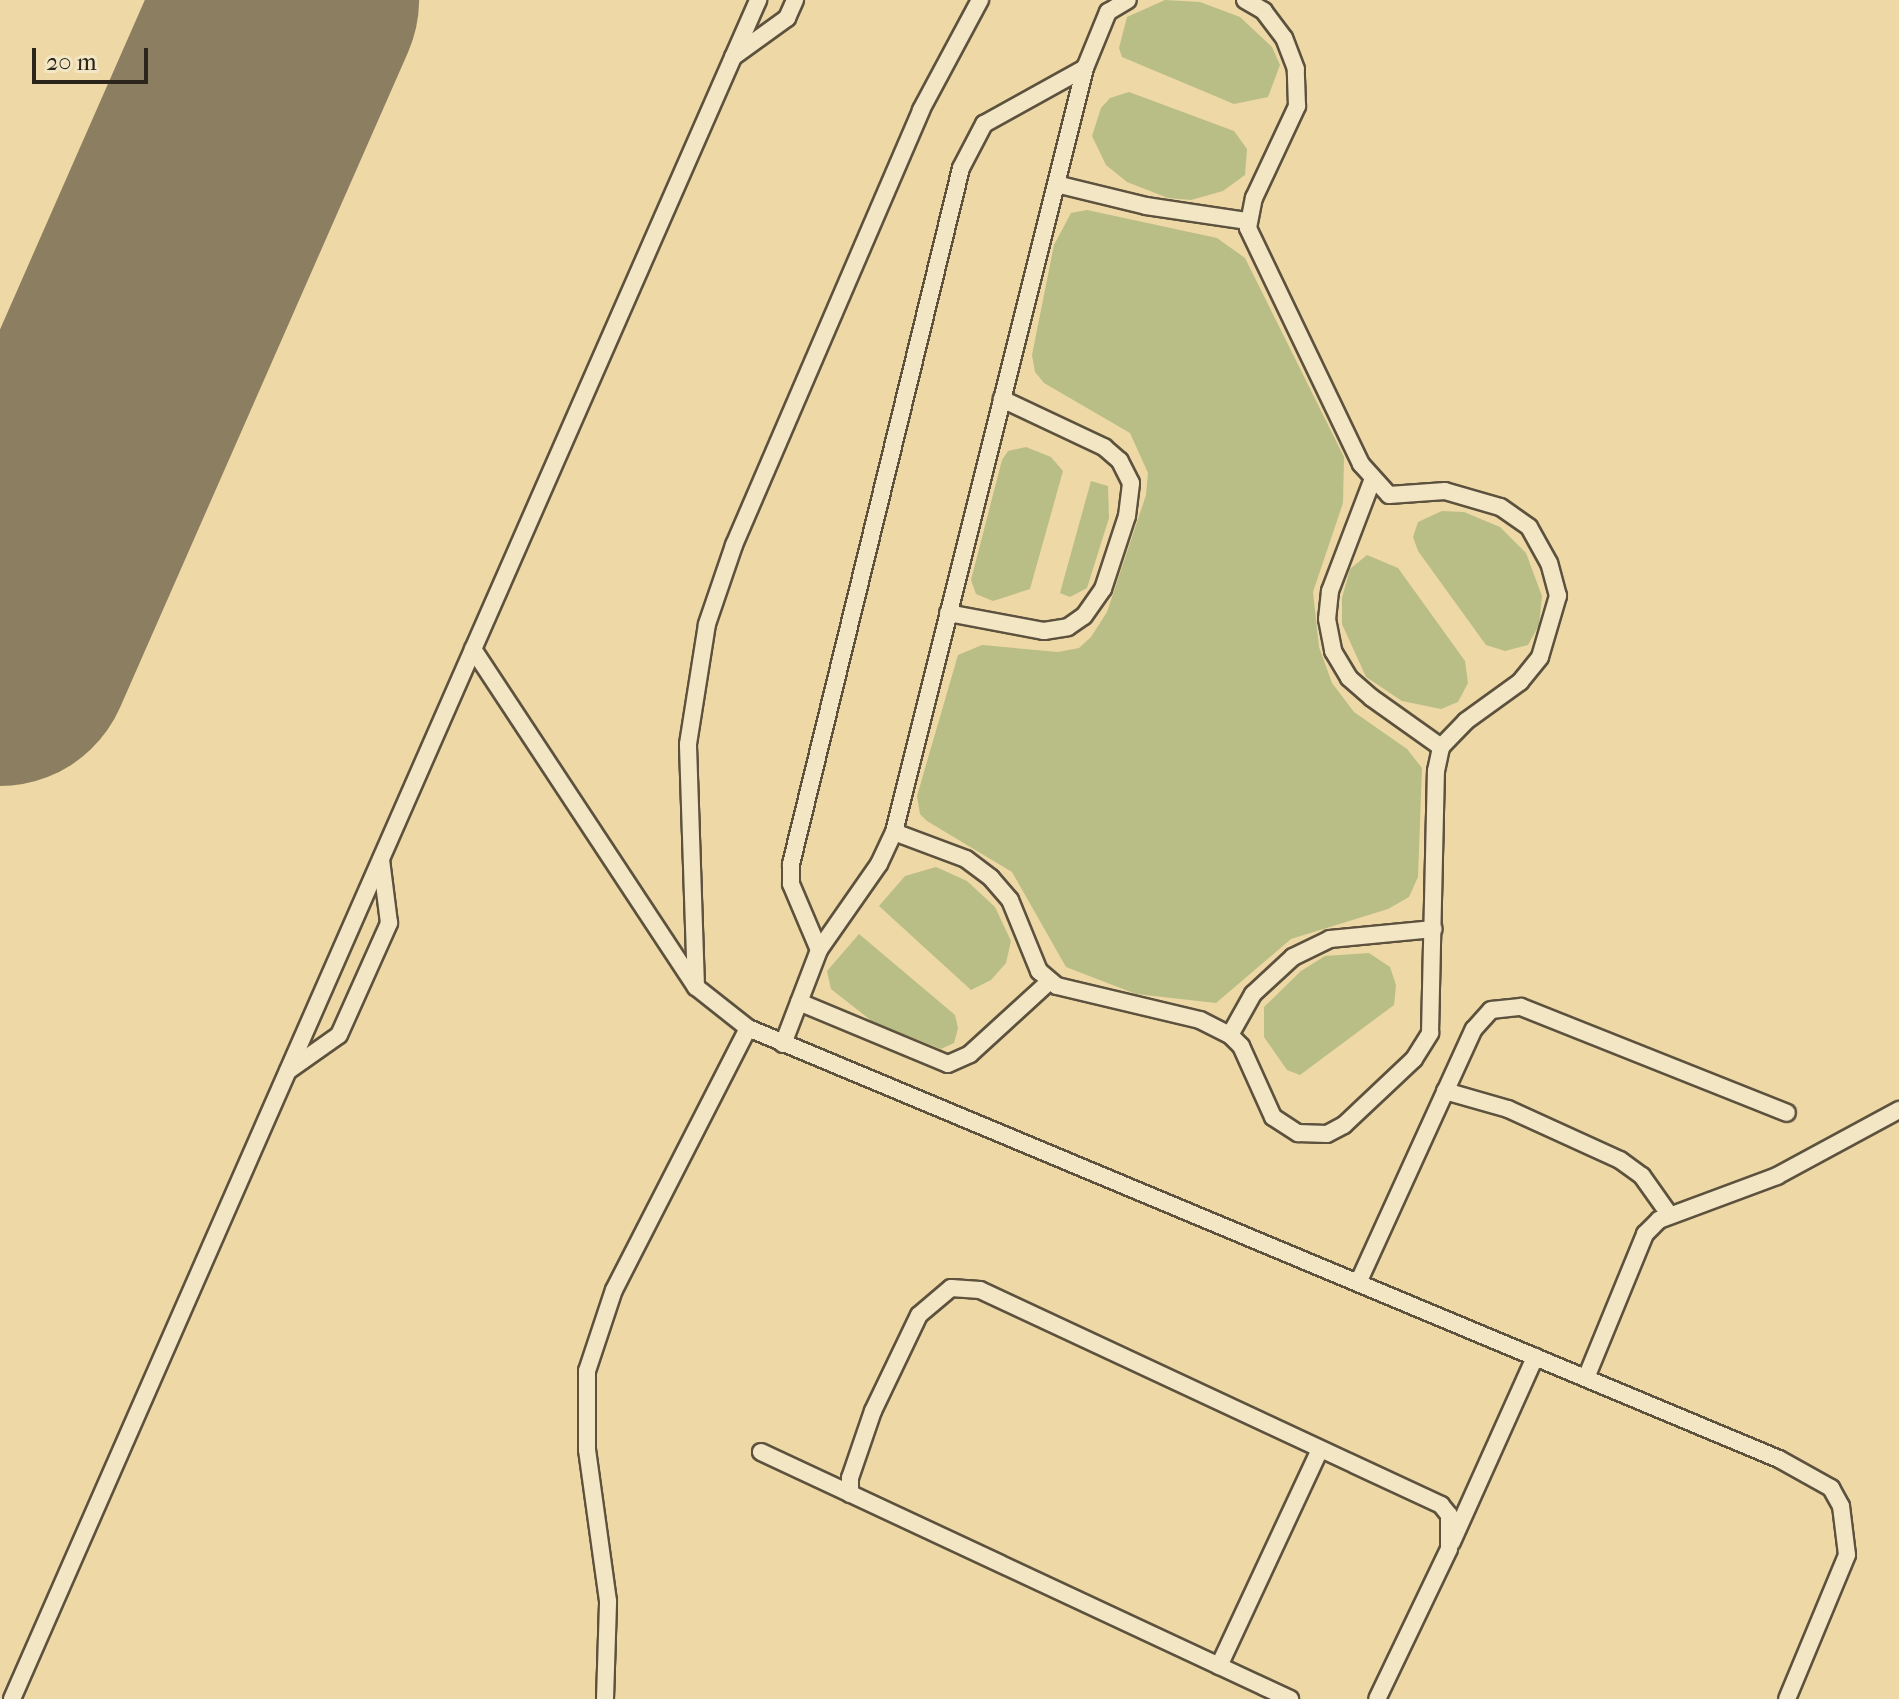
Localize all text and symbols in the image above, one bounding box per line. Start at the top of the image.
scale bar [36,32,152,82]
text: 20 m [46,48,97,76]

